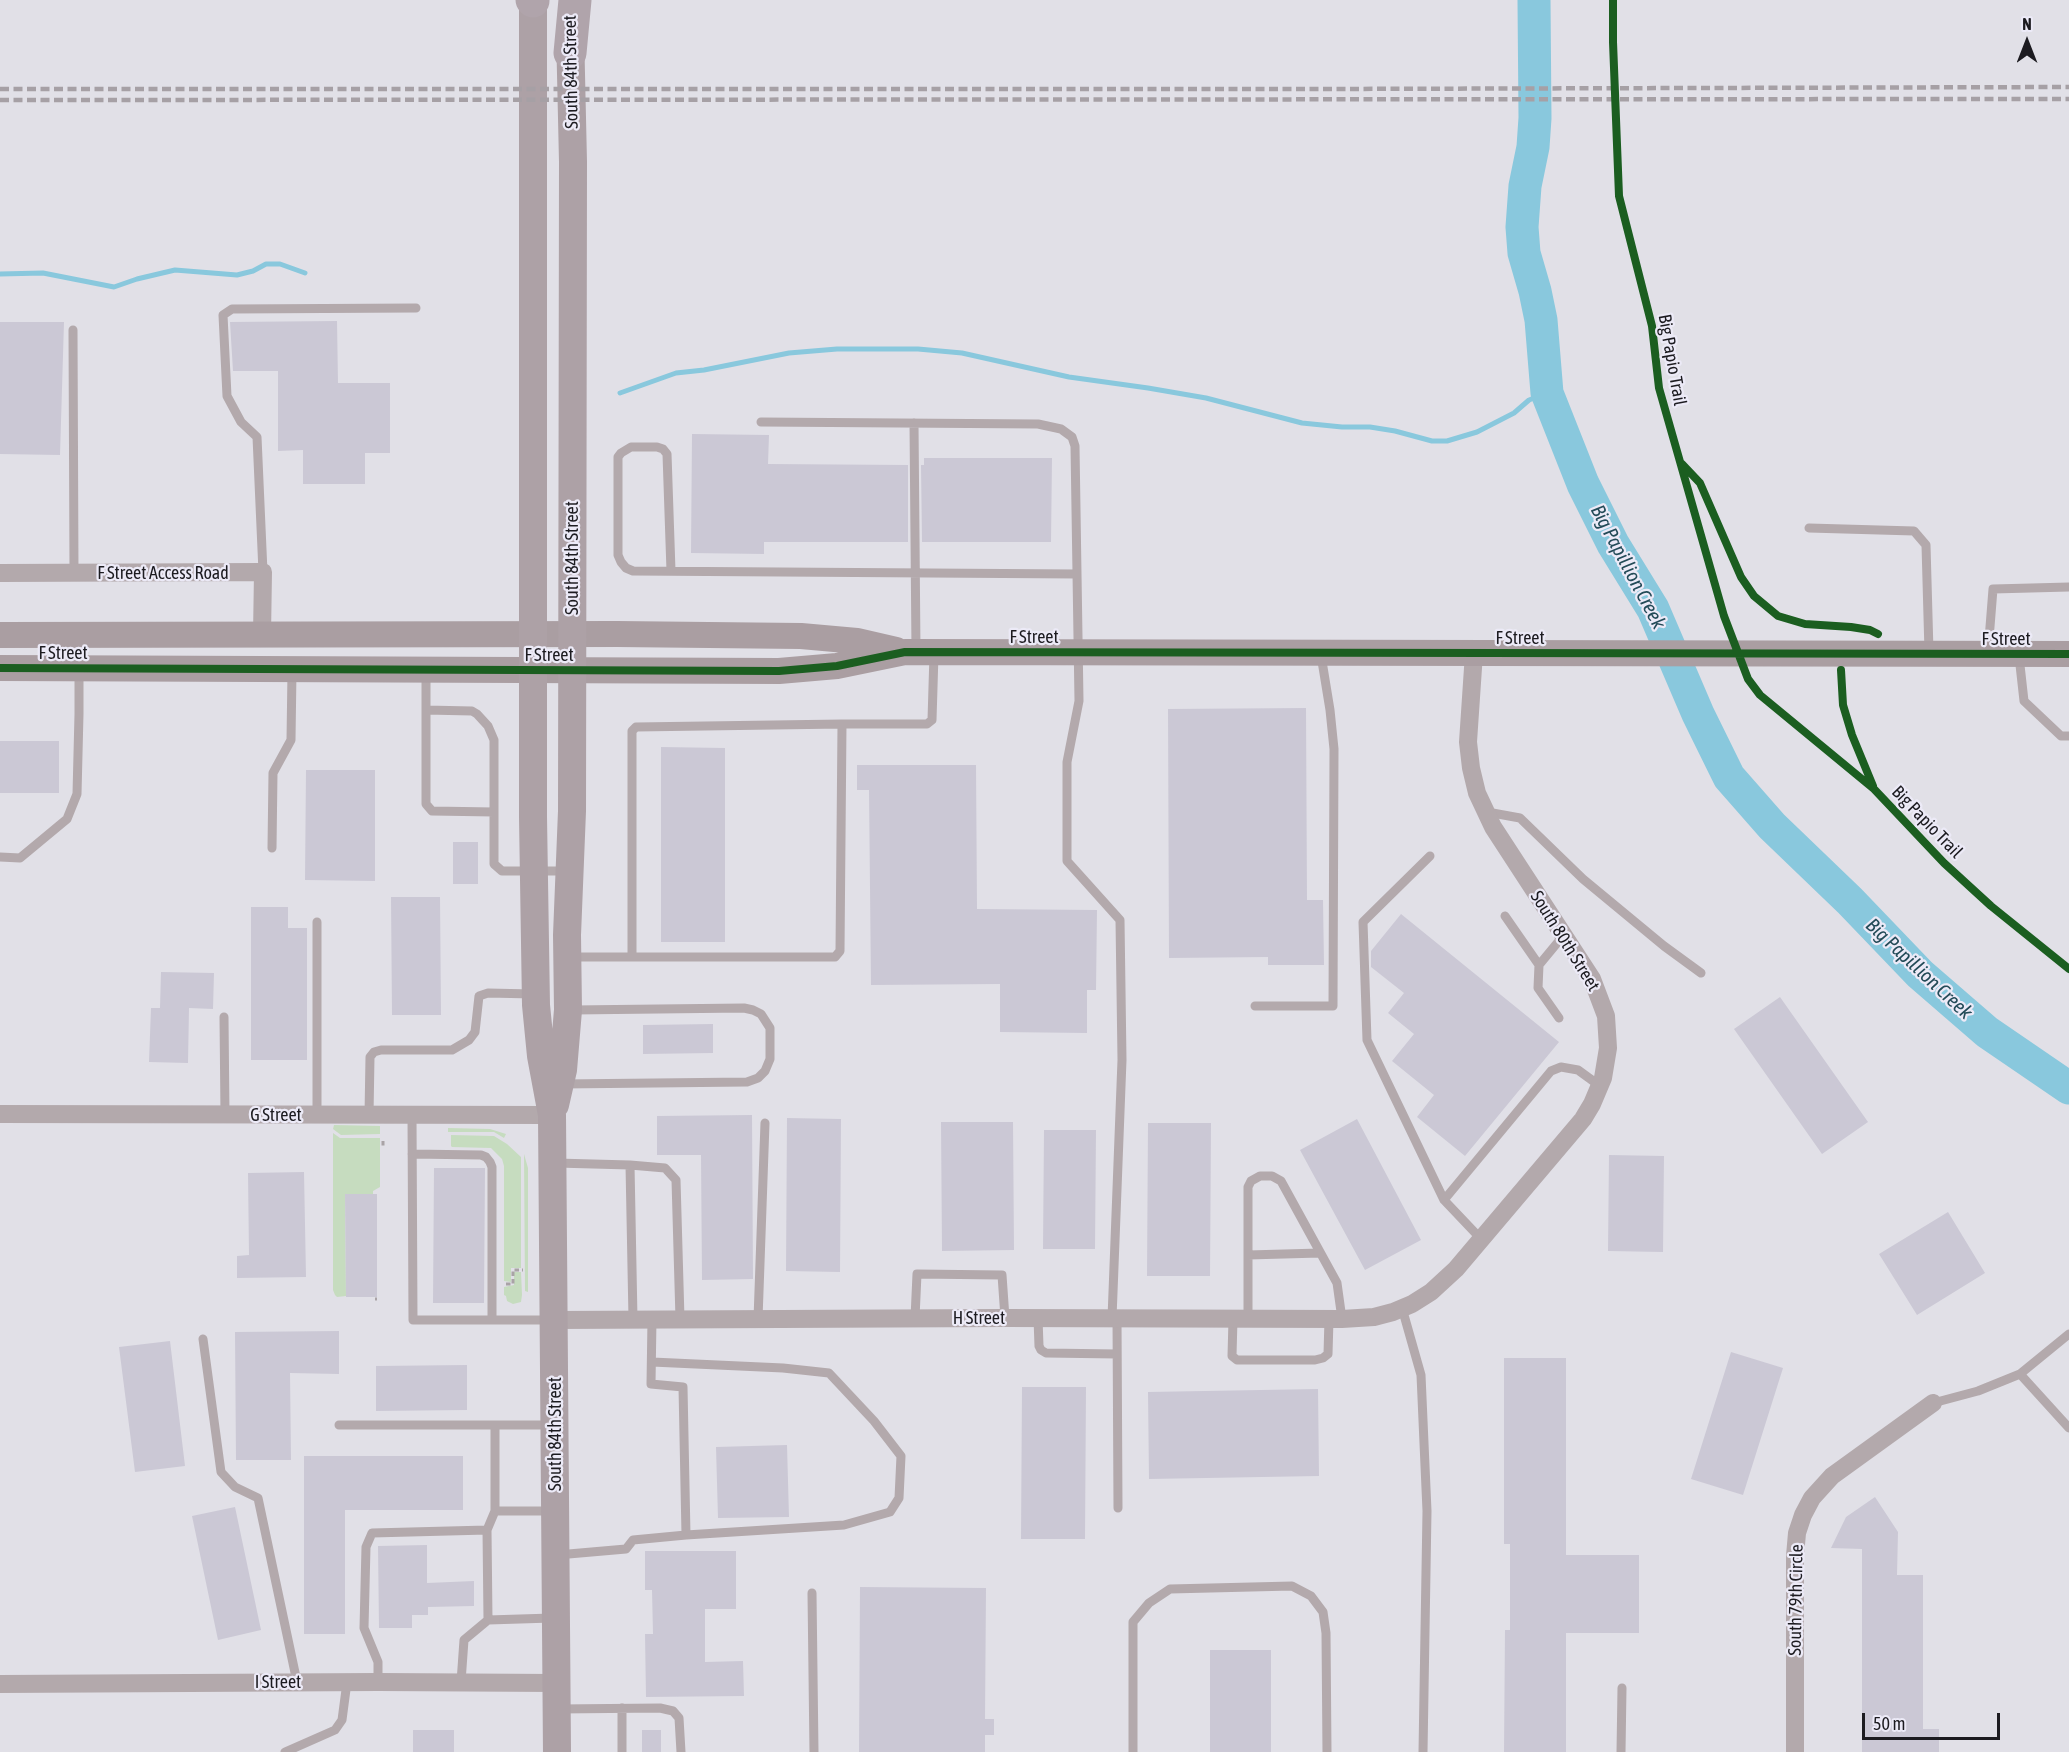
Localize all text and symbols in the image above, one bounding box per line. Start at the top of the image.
north arrow [1997,12,2057,72]
street label: South 84th Street [559,15,583,129]
text: N [2022,15,2032,33]
street label: Big Papio Trail [1653,313,1691,407]
street label: South 84th Street [561,501,583,615]
water label: Big Papillion Creek [1585,501,1671,633]
street label: F Street Access Road [97,562,229,584]
street label: F Street [1009,626,1059,648]
street label: F Street [1495,627,1545,649]
street label: F Street [1981,628,2031,650]
street label: F Street [38,642,88,664]
street label: F Street [524,644,574,666]
street label: Big Papio Trail [1887,781,1967,863]
street label: South 80th Street [1526,887,1604,995]
water label: Big Papillion Creek [1861,913,1977,1025]
street label: G Street [250,1104,302,1126]
street label: H Street [953,1307,1005,1329]
street label: South 84th Street [544,1377,566,1491]
street label: South 79th Circle [1784,1544,1808,1656]
street label: I Street [255,1671,301,1693]
scale bar [1865,1701,2003,1739]
text: 50 m [1873,1713,1905,1734]

